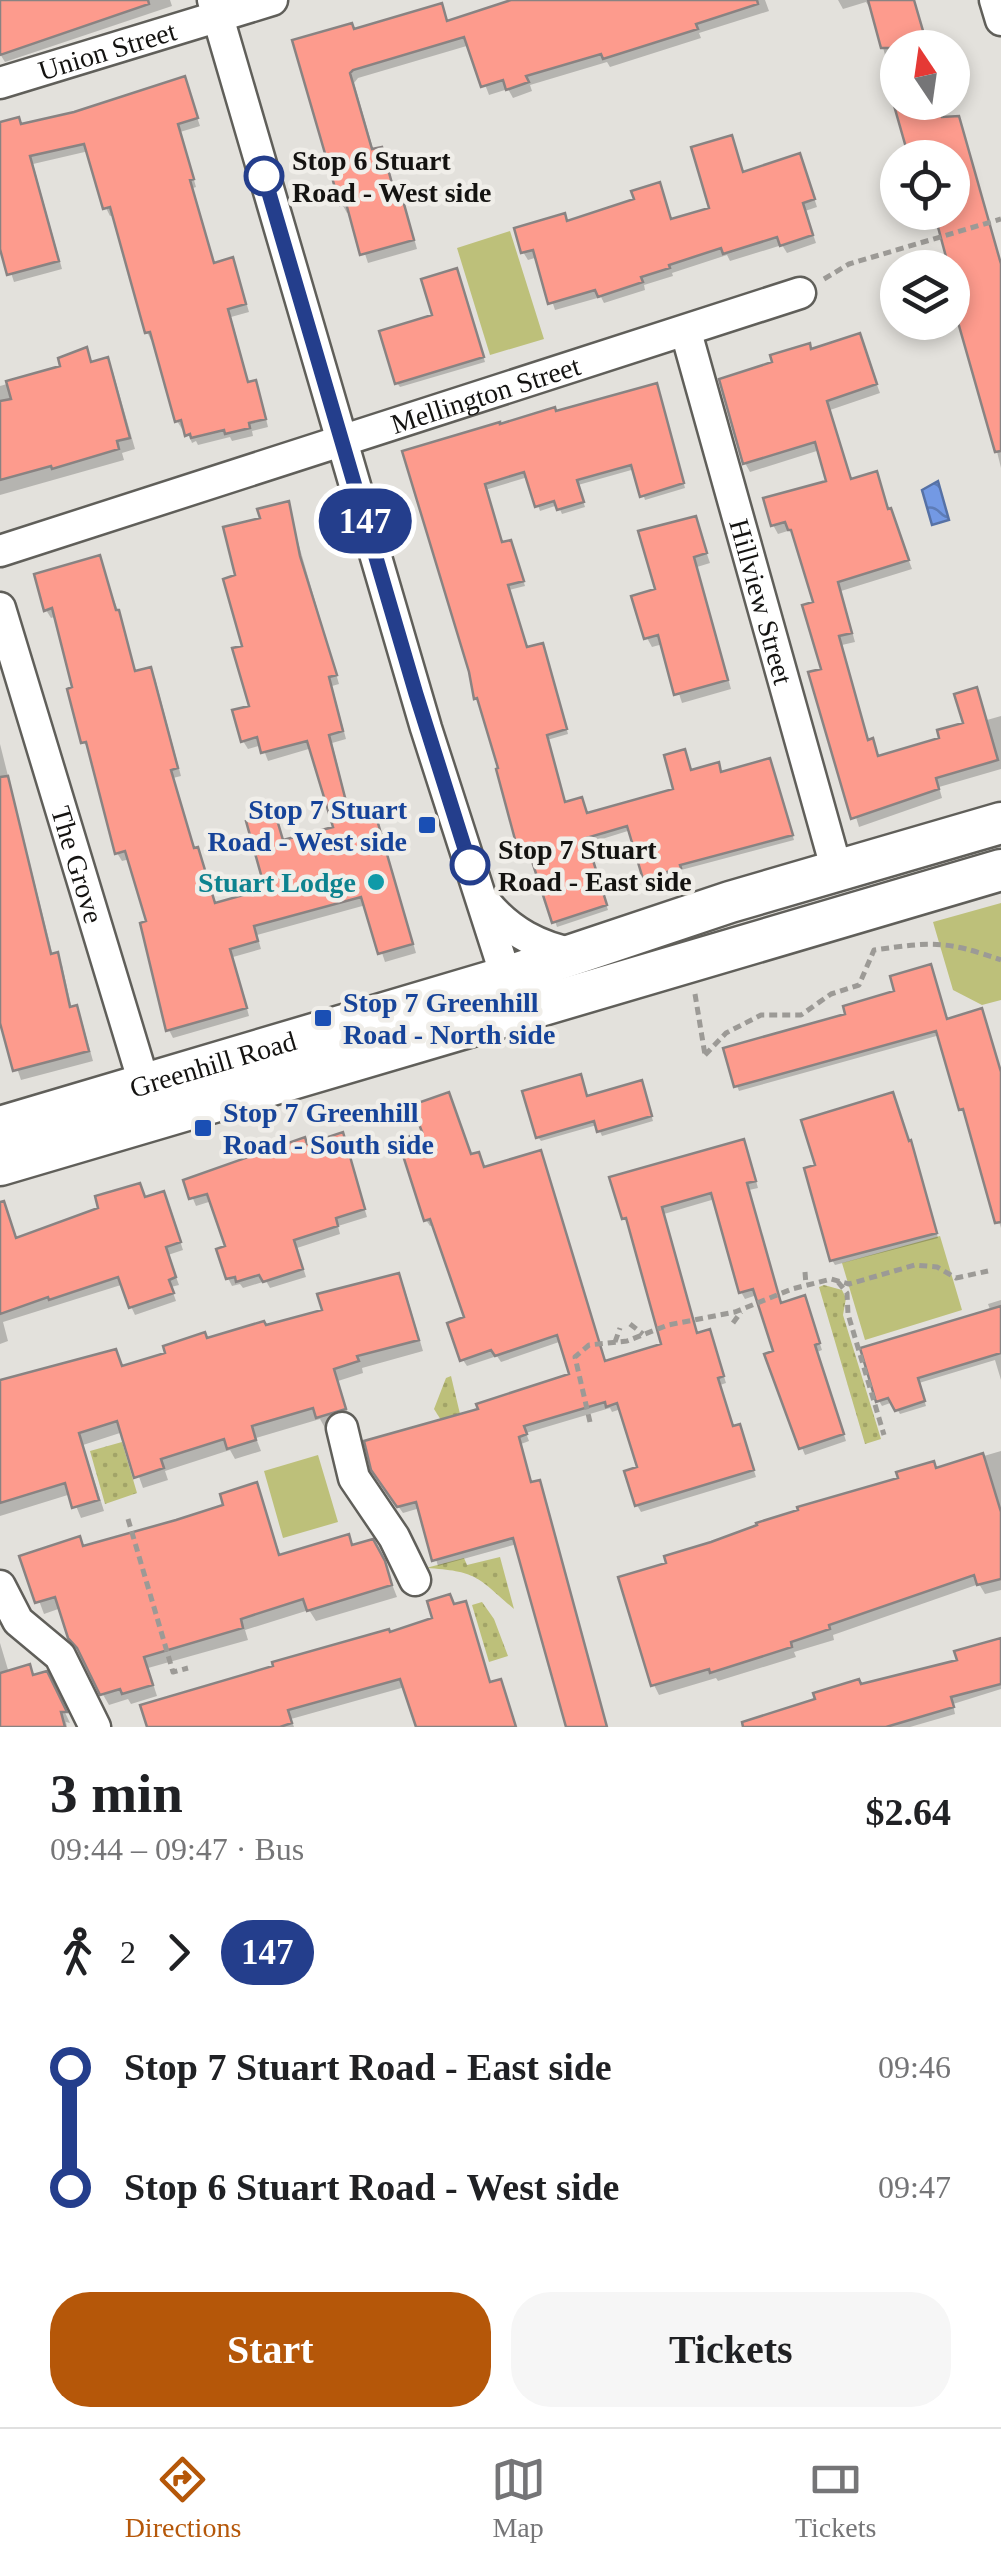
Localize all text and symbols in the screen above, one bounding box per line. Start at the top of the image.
street label: Union Street [35,15,180,86]
north arrow [880,30,970,120]
map controls [880,30,970,340]
button: locate [880,140,970,230]
place label: Stop 6 Stuart Road - West side [292,145,491,208]
marker: Stop 6 Stuart Road - West side [245,157,283,195]
button: layers [880,250,970,340]
street label: Mellington Street [387,349,584,439]
line badge: 147 [308,488,422,554]
text: 147 [339,502,391,541]
street label: Hillview Street [724,515,799,688]
place label: Stop 7 Stuart Road - West side [208,794,408,857]
street label: The Grove [45,802,110,927]
marker: Stop 7 Stuart Road - West side [416,814,438,836]
place label: Stop 7 Stuart Road - East side [498,834,692,897]
marker: Stop 7 Stuart Road - East side [451,846,489,884]
place label: Stuart Lodge [198,867,356,898]
marker: Stuart Lodge [365,871,387,893]
place label: Stop 7 Greenhill Road - North side [343,987,555,1050]
marker: Stop 7 Greenhill Road - North side [312,1007,334,1029]
street label: Greenhill Road [126,1025,300,1103]
place label: Stop 7 Greenhill Road - South side [223,1097,434,1160]
marker: Stop 7 Greenhill Road - South side [192,1117,214,1139]
text: 3 min [50,1763,183,1824]
text: $2.64 [866,1791,951,1833]
text: 09:44 – 09:47 · Bus [50,1831,304,1867]
icon: walk [50,1925,105,1980]
icon: forward [151,1925,206,1980]
text: 147 [241,1933,294,1972]
text: 2 [120,1934,136,1970]
text: Stop 7 Stuart Road - East side [124,2046,612,2088]
text: 09:46 [878,2049,951,2085]
text: Stop 6 Stuart Road - West side [124,2166,619,2208]
text: 09:47 [878,2169,951,2205]
button: Start [50,2292,491,2407]
button: Tickets [511,2292,951,2407]
tab: Directions [125,2452,241,2544]
tab: Map [491,2452,546,2544]
tab: Tickets [795,2452,876,2544]

